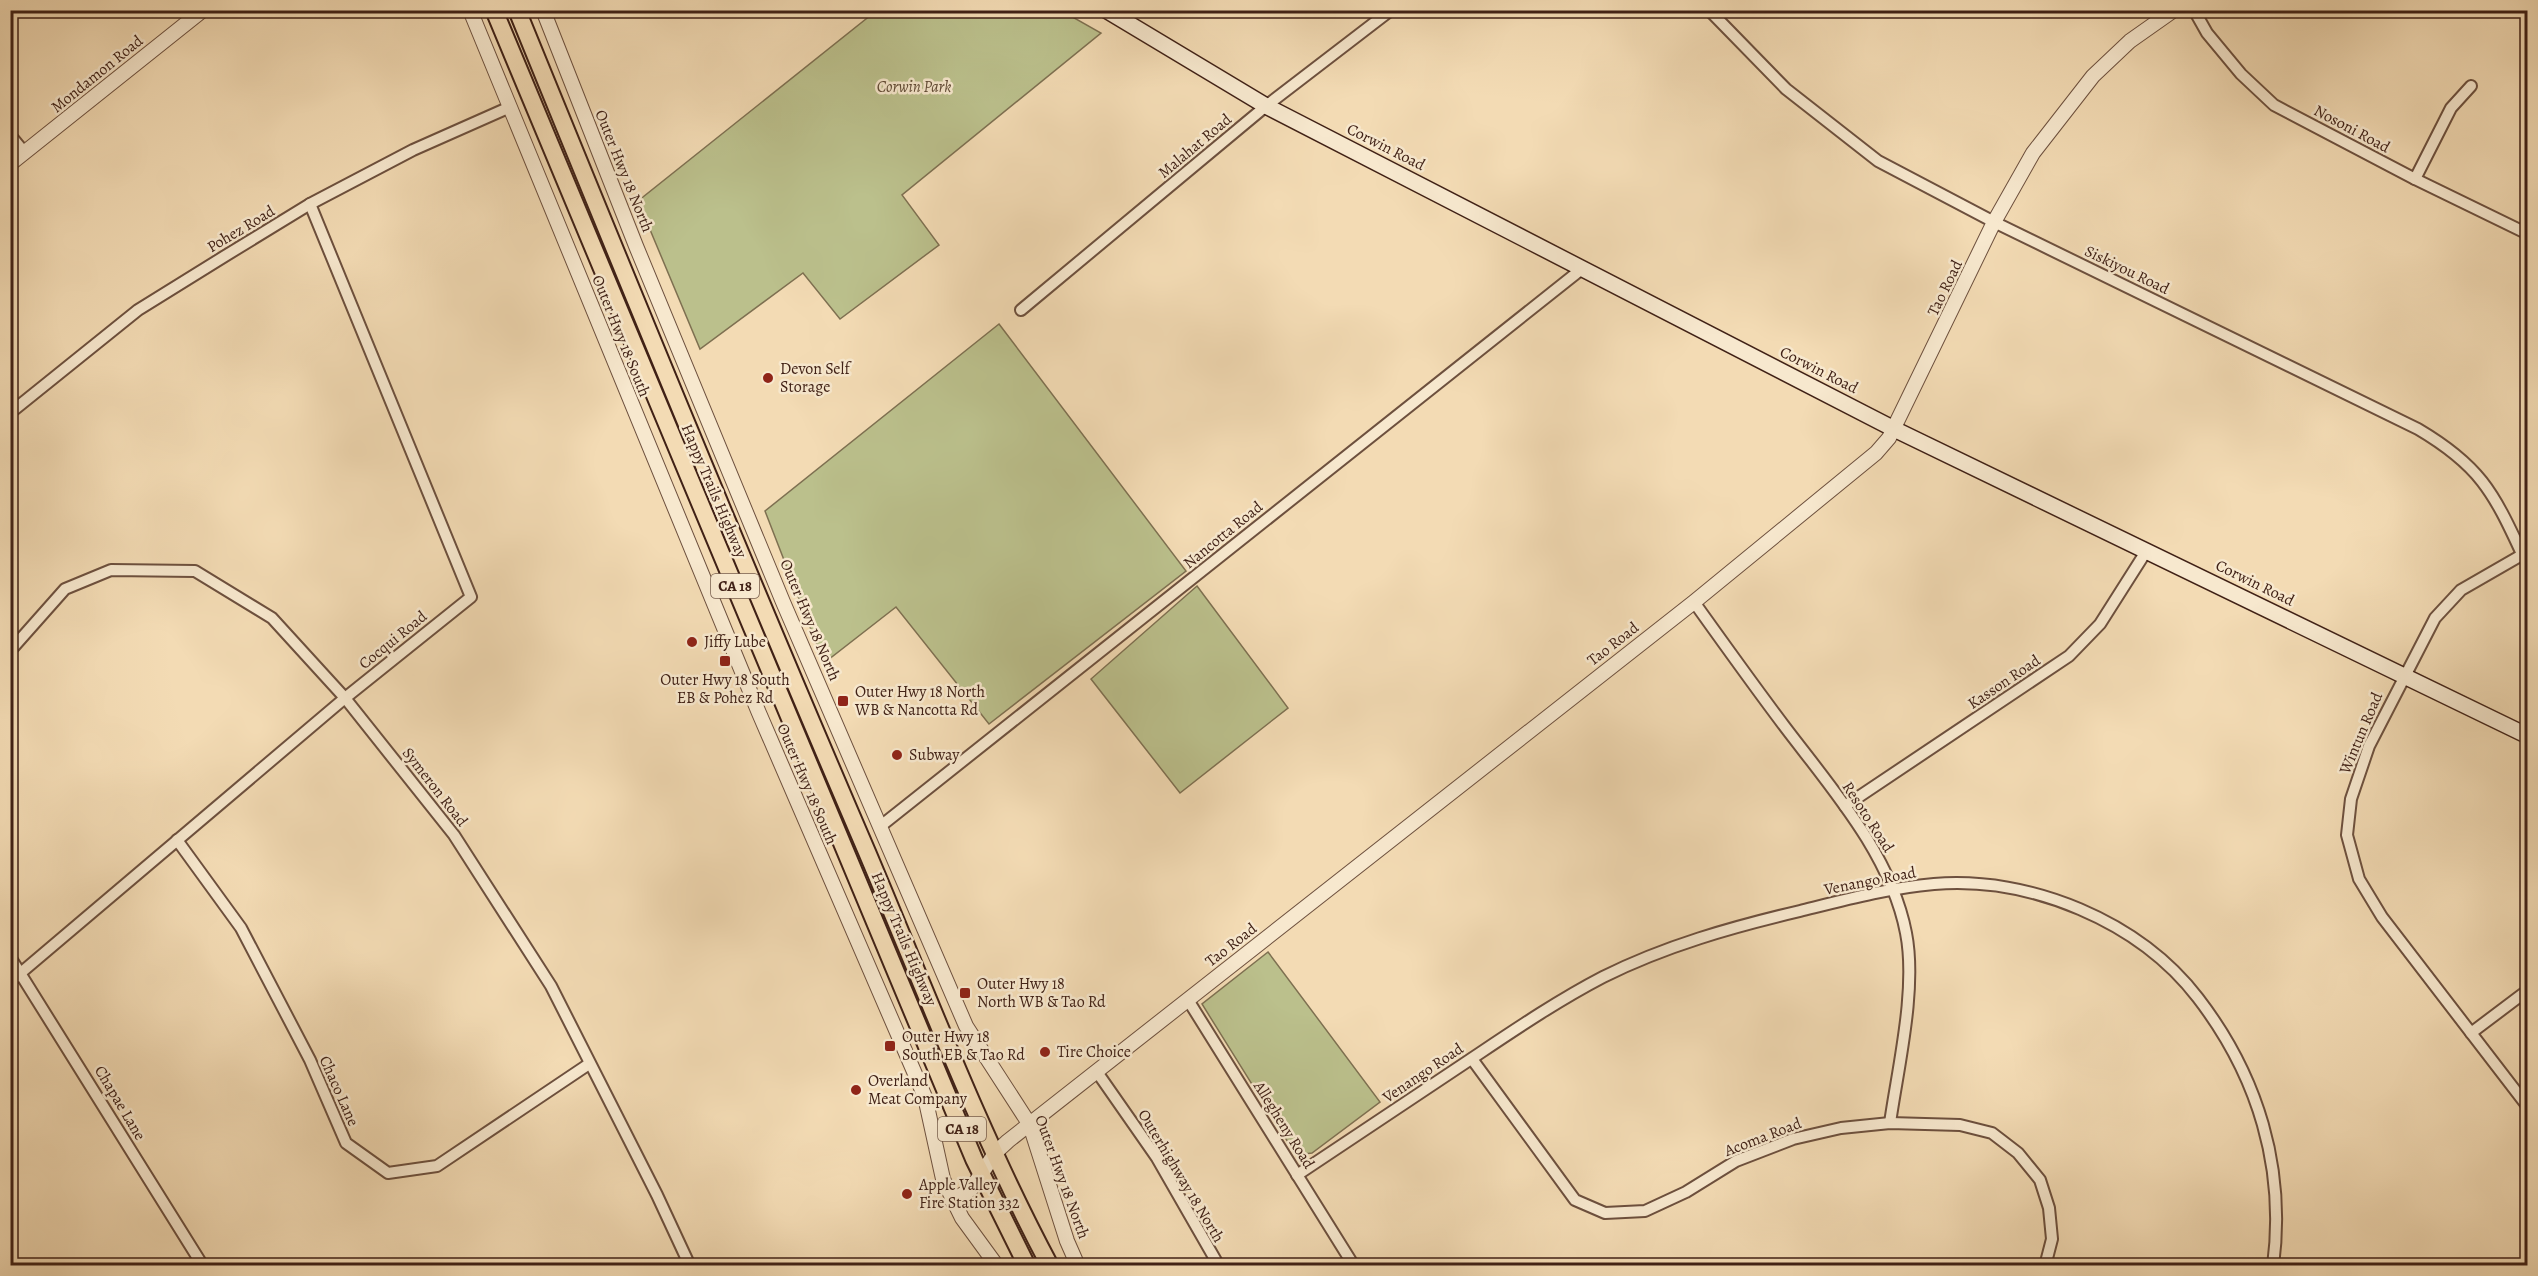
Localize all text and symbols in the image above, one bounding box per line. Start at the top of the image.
street label: Mondamon Road [46,30,148,118]
park label: Corwin Park [877,76,951,98]
street label: Nosoni Road [2310,100,2394,158]
street label: Outer Hwy 18 North [589,107,659,236]
street label: Malahat Road [1153,108,1237,183]
street label: Corwin Road [1343,118,1429,176]
street label: Pohez Road [203,200,279,258]
street label: Siskiyou Road [2081,240,2173,300]
street label: Tao Road [1922,256,1968,320]
street label: Outer Hwy 18 South [587,272,656,401]
street label: Corwin Road [1776,341,1862,399]
place label: Devon Self Storage [780,358,852,398]
marker: Devon Self Storage [761,371,775,385]
street label: Happy Trails Highway [676,421,753,562]
street label: Nancotta Road [1179,496,1268,574]
street label: Corwin Road [2212,554,2298,612]
street label: Outer Hwy 18 North [774,556,846,685]
road number: CA 18 [711,574,759,598]
street label: Cocqui Road [354,605,432,674]
street label: Tao Road [1583,617,1644,671]
place label: Jiffy Lube [704,631,766,653]
marker: Jiffy Lube [685,635,699,649]
street label: Kasson Road [1963,649,2045,714]
marker: Outer Hwy 18 South EB & Pohez Rd [718,654,732,668]
place label: Outer Hwy 18 South EB & Pohez Rd [660,669,790,709]
place label: Outer Hwy 18 North WB & Nancotta Rd [854,681,986,721]
street label: Wintun Road [2334,688,2388,778]
marker: Outer Hwy 18 North WB & Nancotta Rd [836,694,850,708]
street label: Outer Hwy 18 South [772,720,843,848]
street label: Symeron Road [397,743,473,832]
place label: Subway [909,744,960,766]
marker: Subway [890,748,904,762]
street label: Resoto Road [1837,777,1899,857]
street label: Venango Road [1821,861,1918,901]
street label: Happy Trails Highway [866,869,943,1010]
street label: Tao Road [1201,918,1262,972]
place label: Outer Hwy 18 North WB & Tao Rd [977,973,1106,1013]
marker: Outer Hwy 18 North WB & Tao Rd [958,986,972,1000]
place label: Outer Hwy 18 South EB & Tao Rd [902,1026,1025,1066]
street label: Venango Road [1377,1038,1468,1109]
marker: Outer Hwy 18 South EB & Tao Rd [883,1039,897,1053]
place label: Tire Choice [1057,1041,1131,1063]
marker: Tire Choice [1038,1045,1052,1059]
street label: Chaco Lane [314,1052,364,1130]
street label: Chapae Lane [89,1061,151,1145]
place label: Overland Meat Company [868,1070,968,1110]
street label: Allegheny Road [1248,1076,1320,1173]
marker: Overland Meat Company [849,1083,863,1097]
street label: Outerhighway 18 North [1133,1105,1230,1247]
street label: Outer Hwy 18 North [1029,1112,1095,1242]
street label: Acoma Road [1720,1112,1805,1162]
road number: CA 18 [938,1117,986,1141]
place label: Apple Valley Fire Station 332 [918,1174,1020,1214]
marker: Apple Valley Fire Station 332 [900,1187,914,1201]

